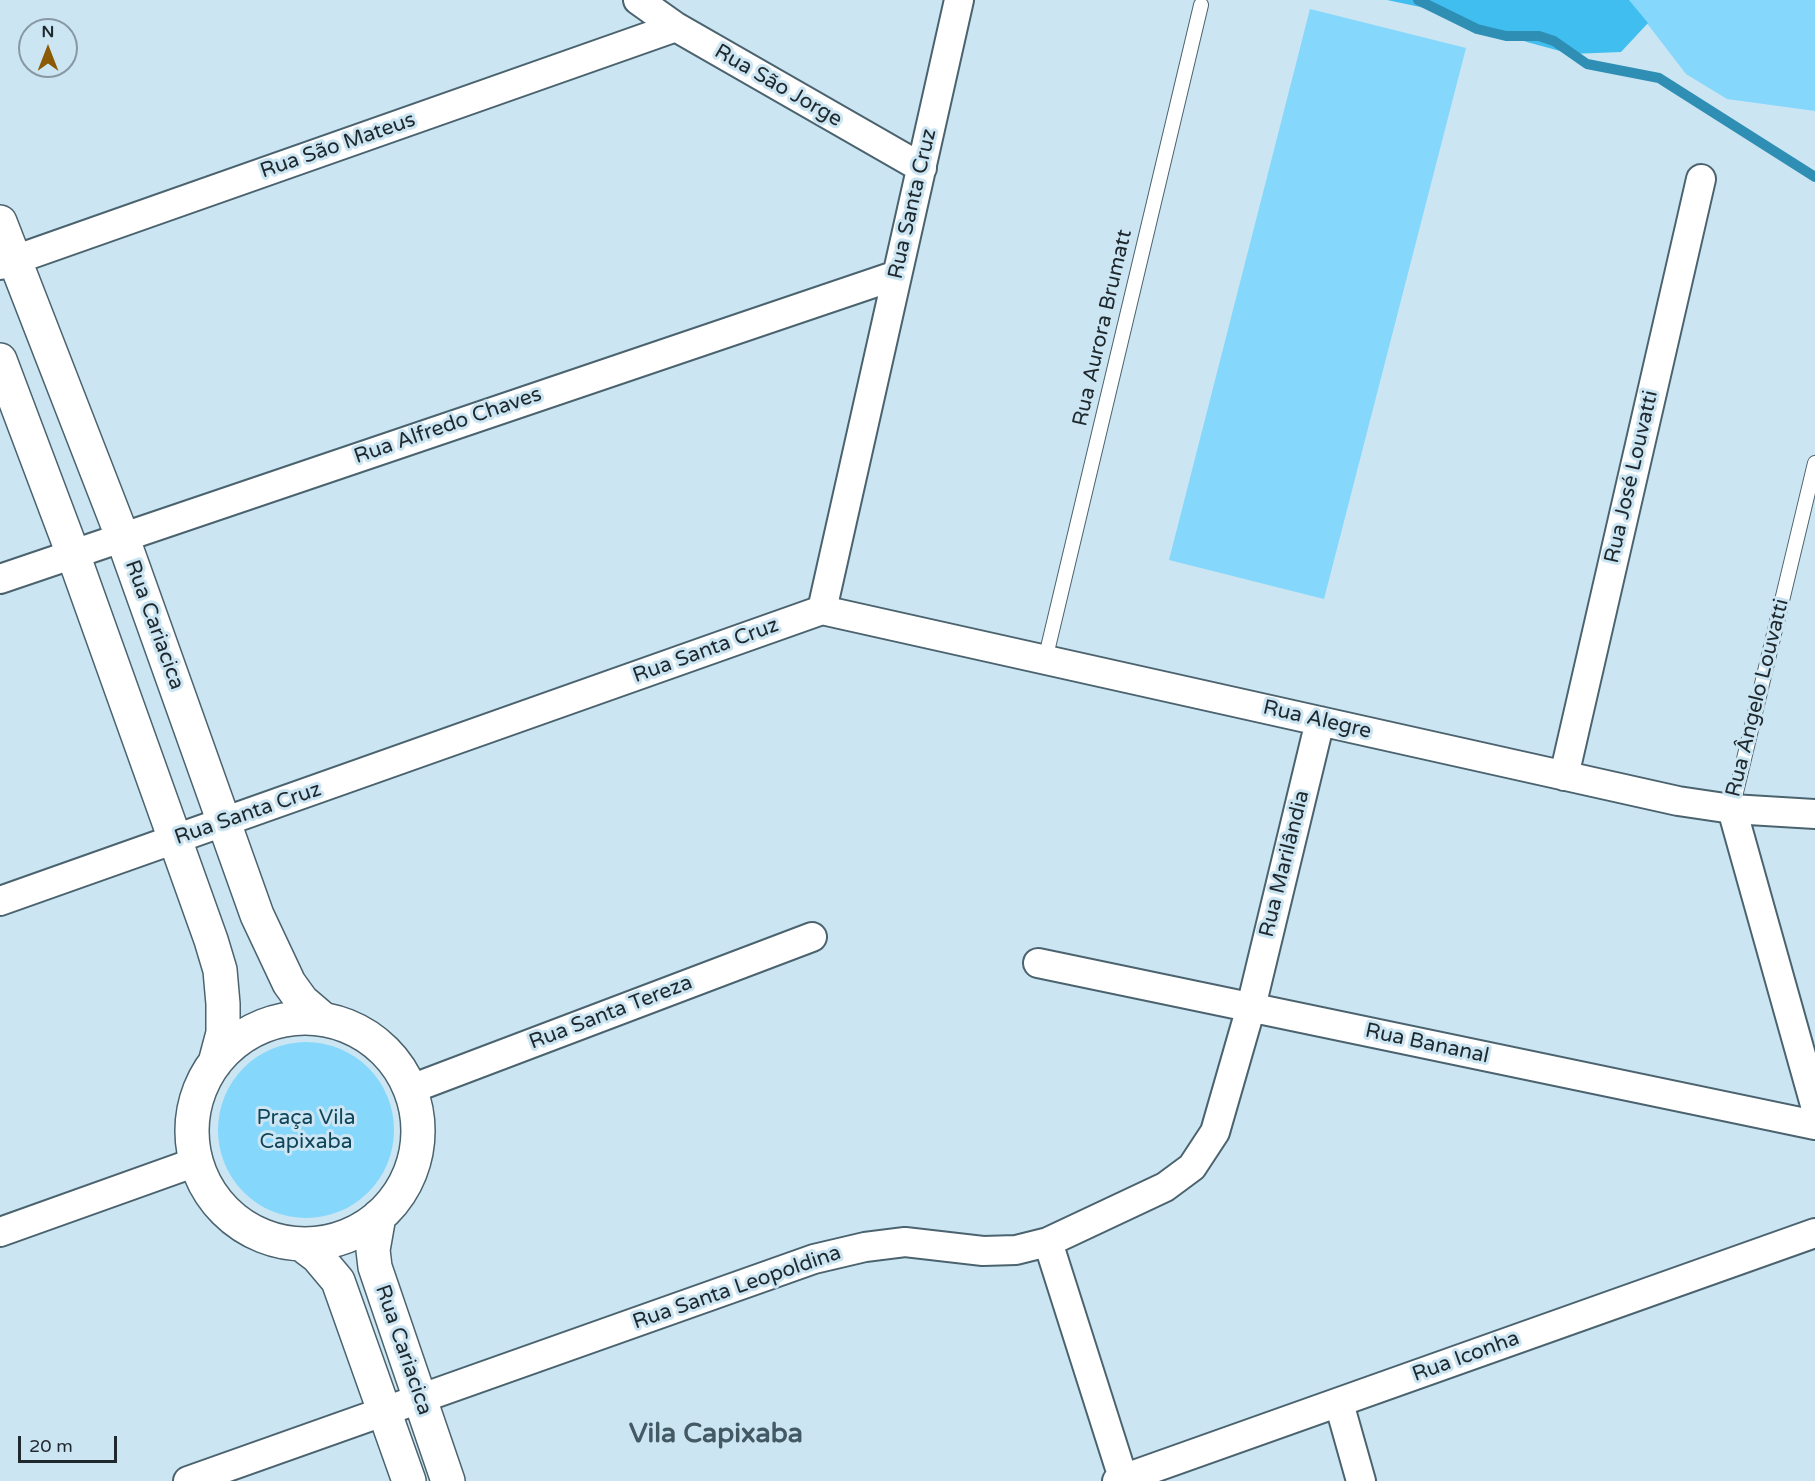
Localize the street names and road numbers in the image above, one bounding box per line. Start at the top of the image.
street label: Rua São Jorge [710,39,846,133]
street label: Rua São Mateus [257,108,419,184]
street label: Rua Santa Cruz [883,126,943,282]
street label: Rua Aurora Brumatt [1068,227,1138,429]
street label: Rua Alfredo Chaves [351,382,545,470]
street label: Rua José Louvatti [1600,388,1664,566]
street label: Rua Cariacica [119,557,189,693]
street label: Rua Ângelo Louvatti [1721,596,1795,800]
street label: Rua Santa Cruz [630,613,782,689]
street label: Rua Alegre [1260,695,1374,745]
street label: Rua Santa Cruz [171,777,325,851]
street label: Rua Marilândia [1255,788,1315,940]
street label: Rua Santa Tereza [526,970,696,1056]
street label: Rua Bananal [1363,1019,1491,1069]
street label: Rua Santa Leopoldina [630,1240,844,1336]
street label: Rua Cariacica [369,1282,437,1418]
street label: Rua Iconha [1409,1326,1523,1388]

